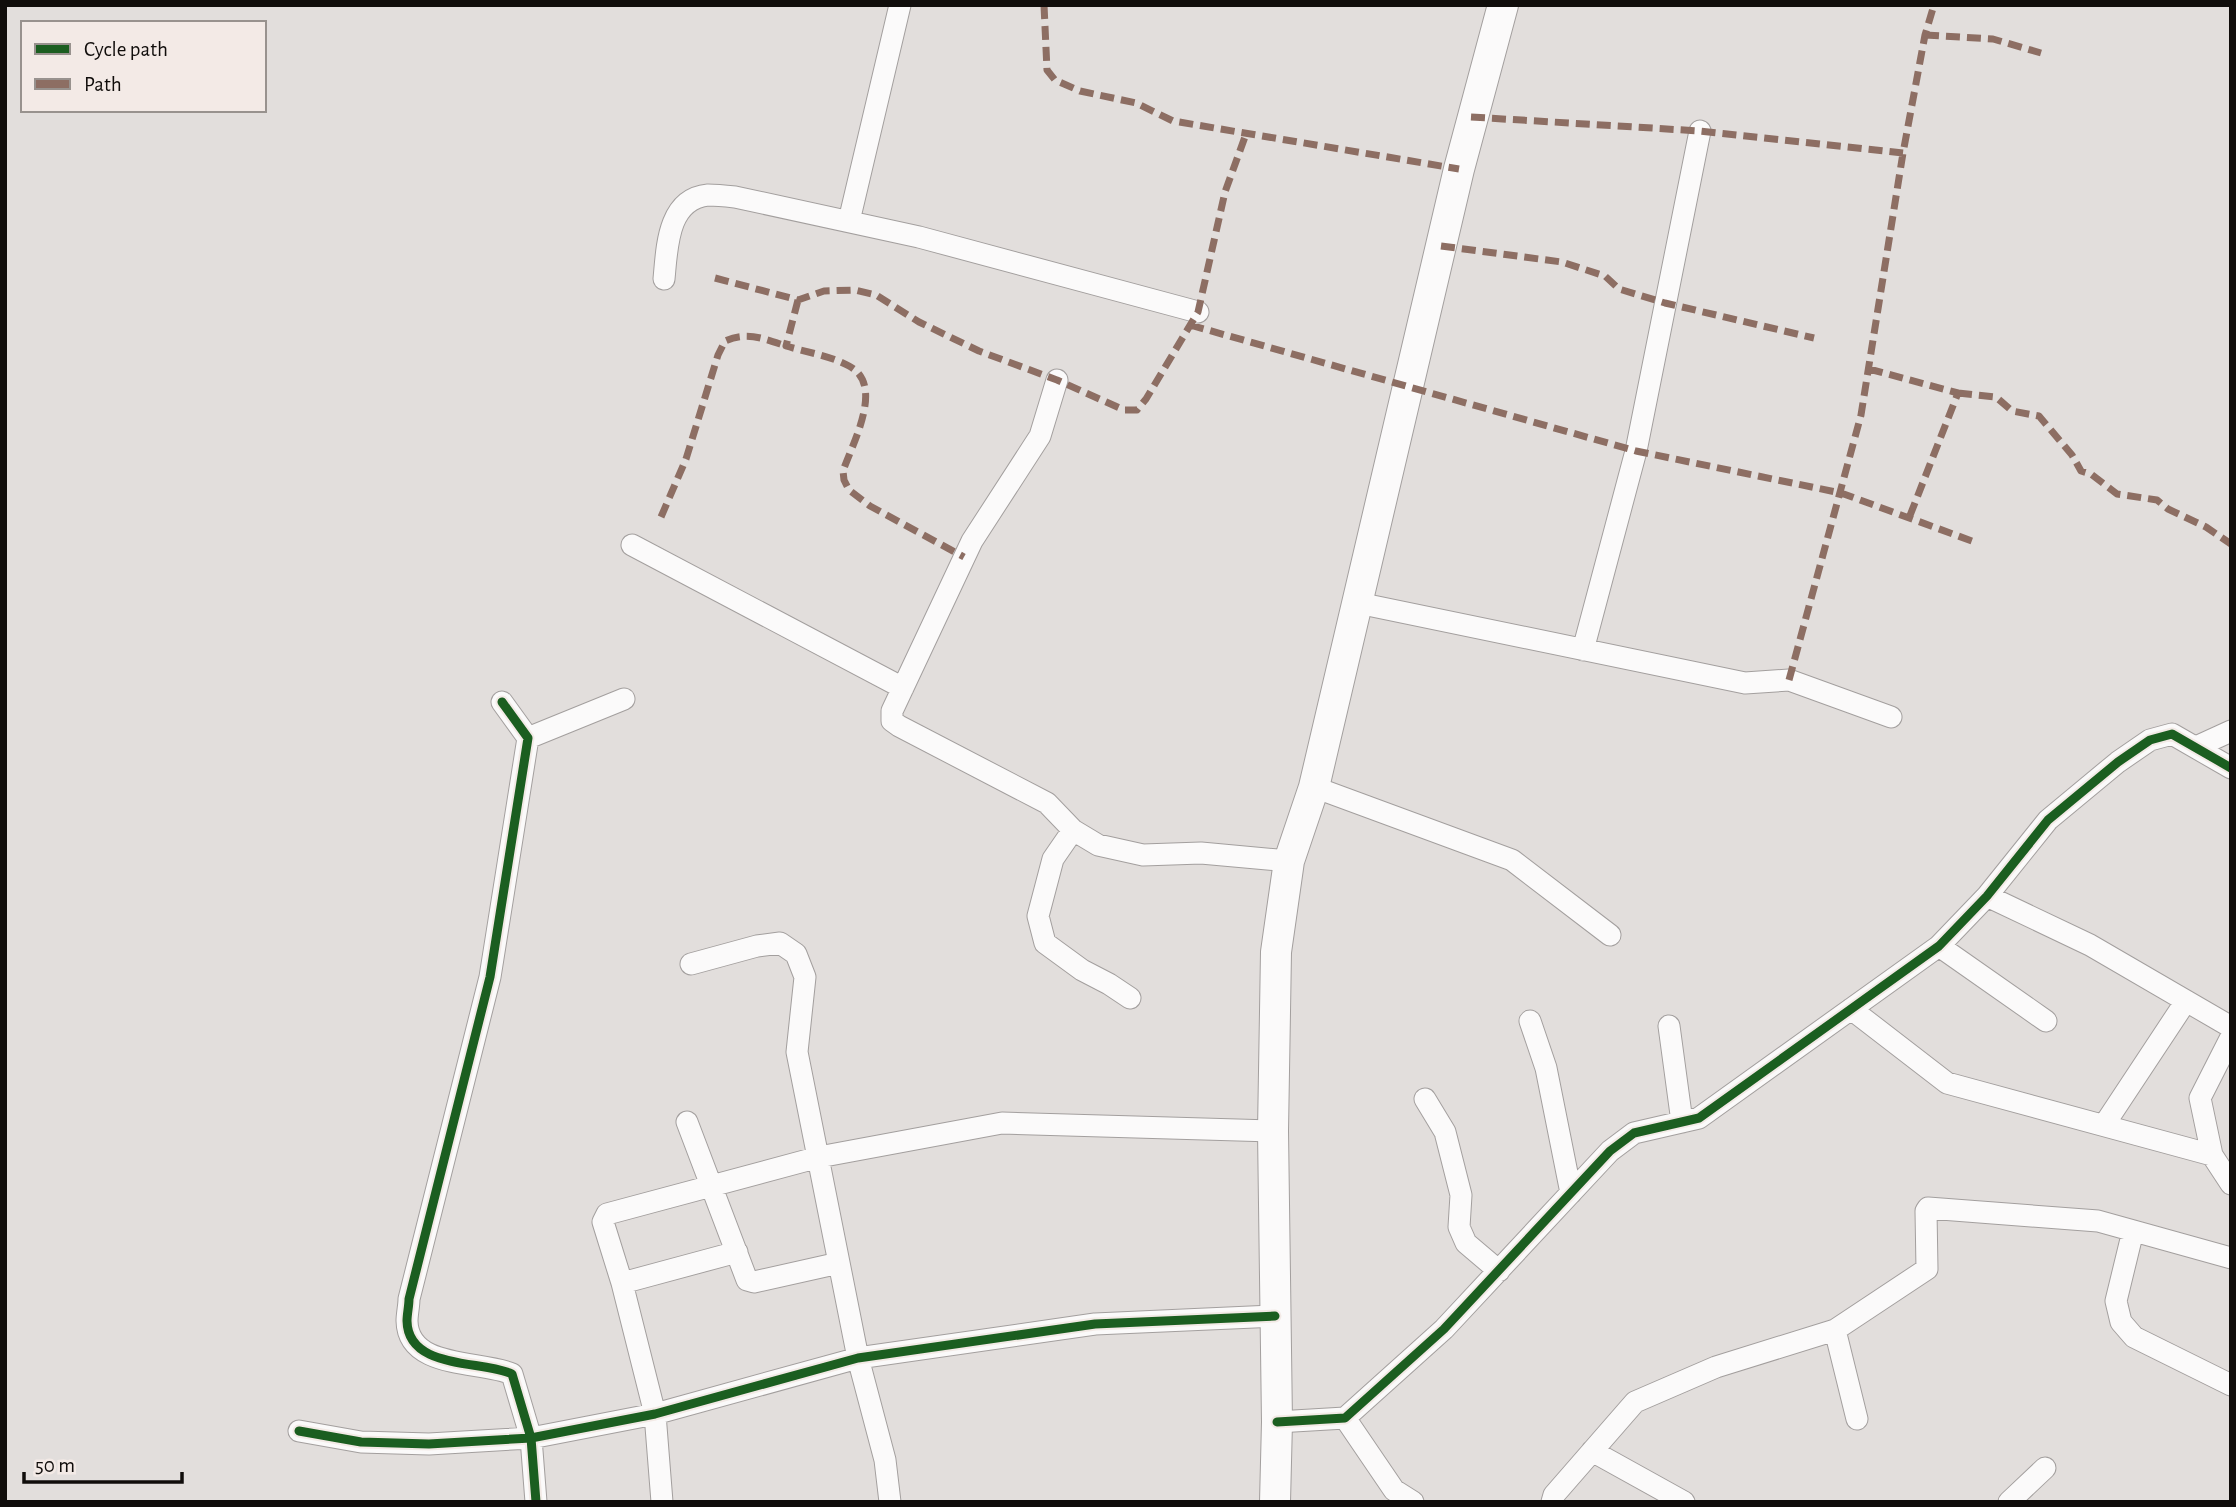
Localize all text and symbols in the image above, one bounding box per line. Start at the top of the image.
legend [21,21,266,112]
text: Cycle path [84,39,168,60]
text: Path [84,74,122,95]
scale bar [24,1440,182,1484]
text: 50 m [35,1455,75,1476]

